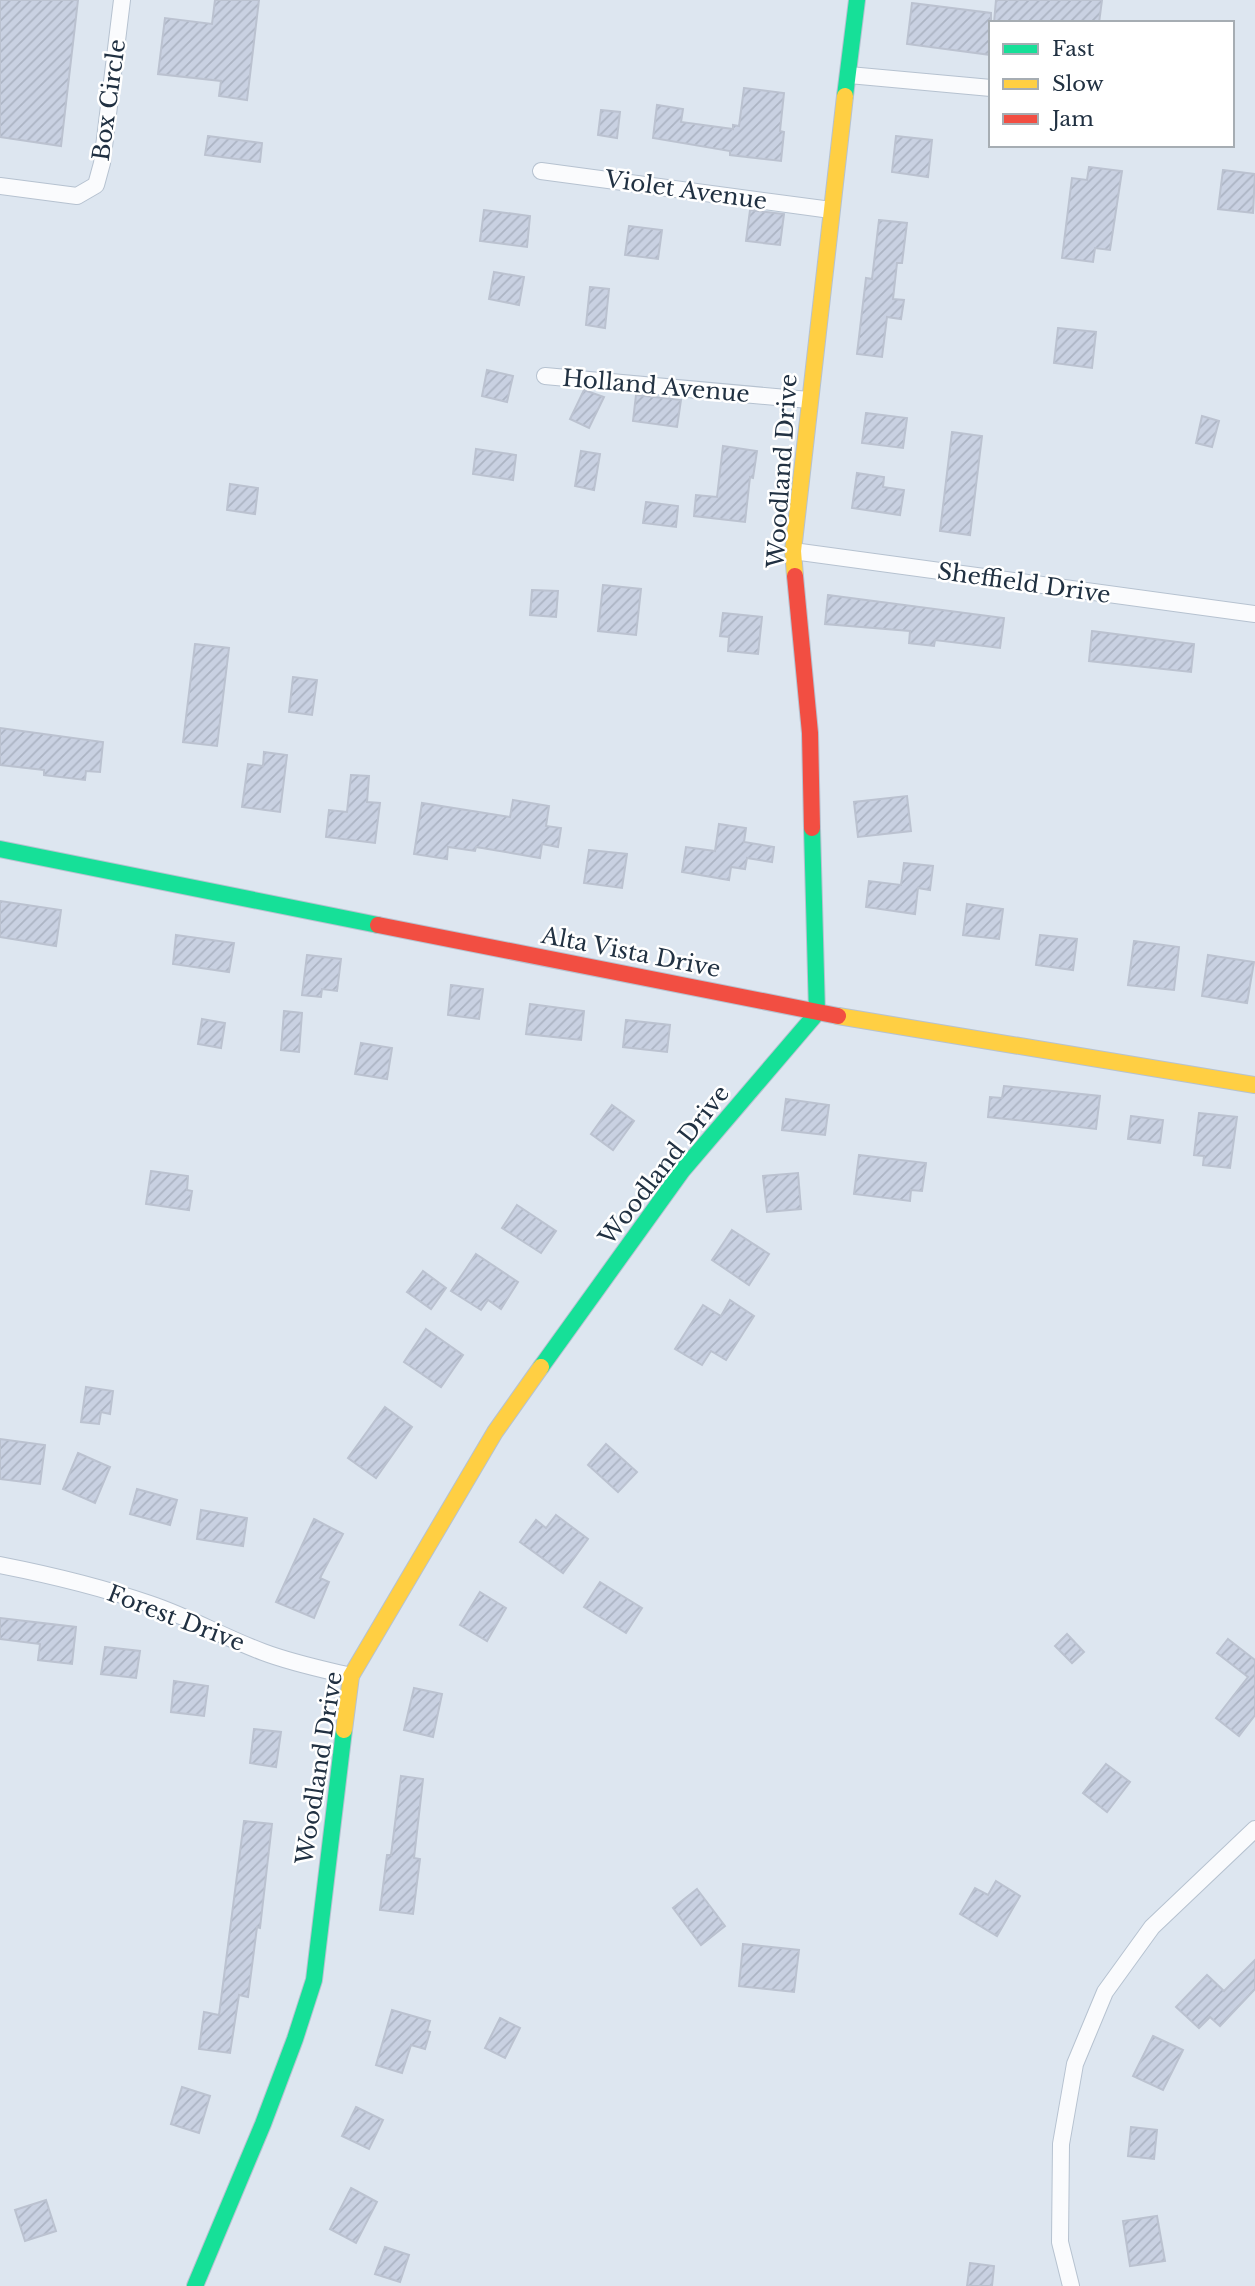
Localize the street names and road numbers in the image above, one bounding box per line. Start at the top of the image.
street label: Box Circle [87,37,131,163]
street label: Violet Avenue [602,165,769,215]
street label: Holland Avenue [561,364,751,408]
street label: Woodland Drive [761,373,803,570]
street label: Sheffield Drive [936,557,1112,609]
street label: Alta Vista Drive [538,921,723,983]
street label: Woodland Drive [592,1080,735,1251]
street label: Forest Drive [103,1579,249,1657]
street label: Woodland Drive [290,1670,348,1867]

